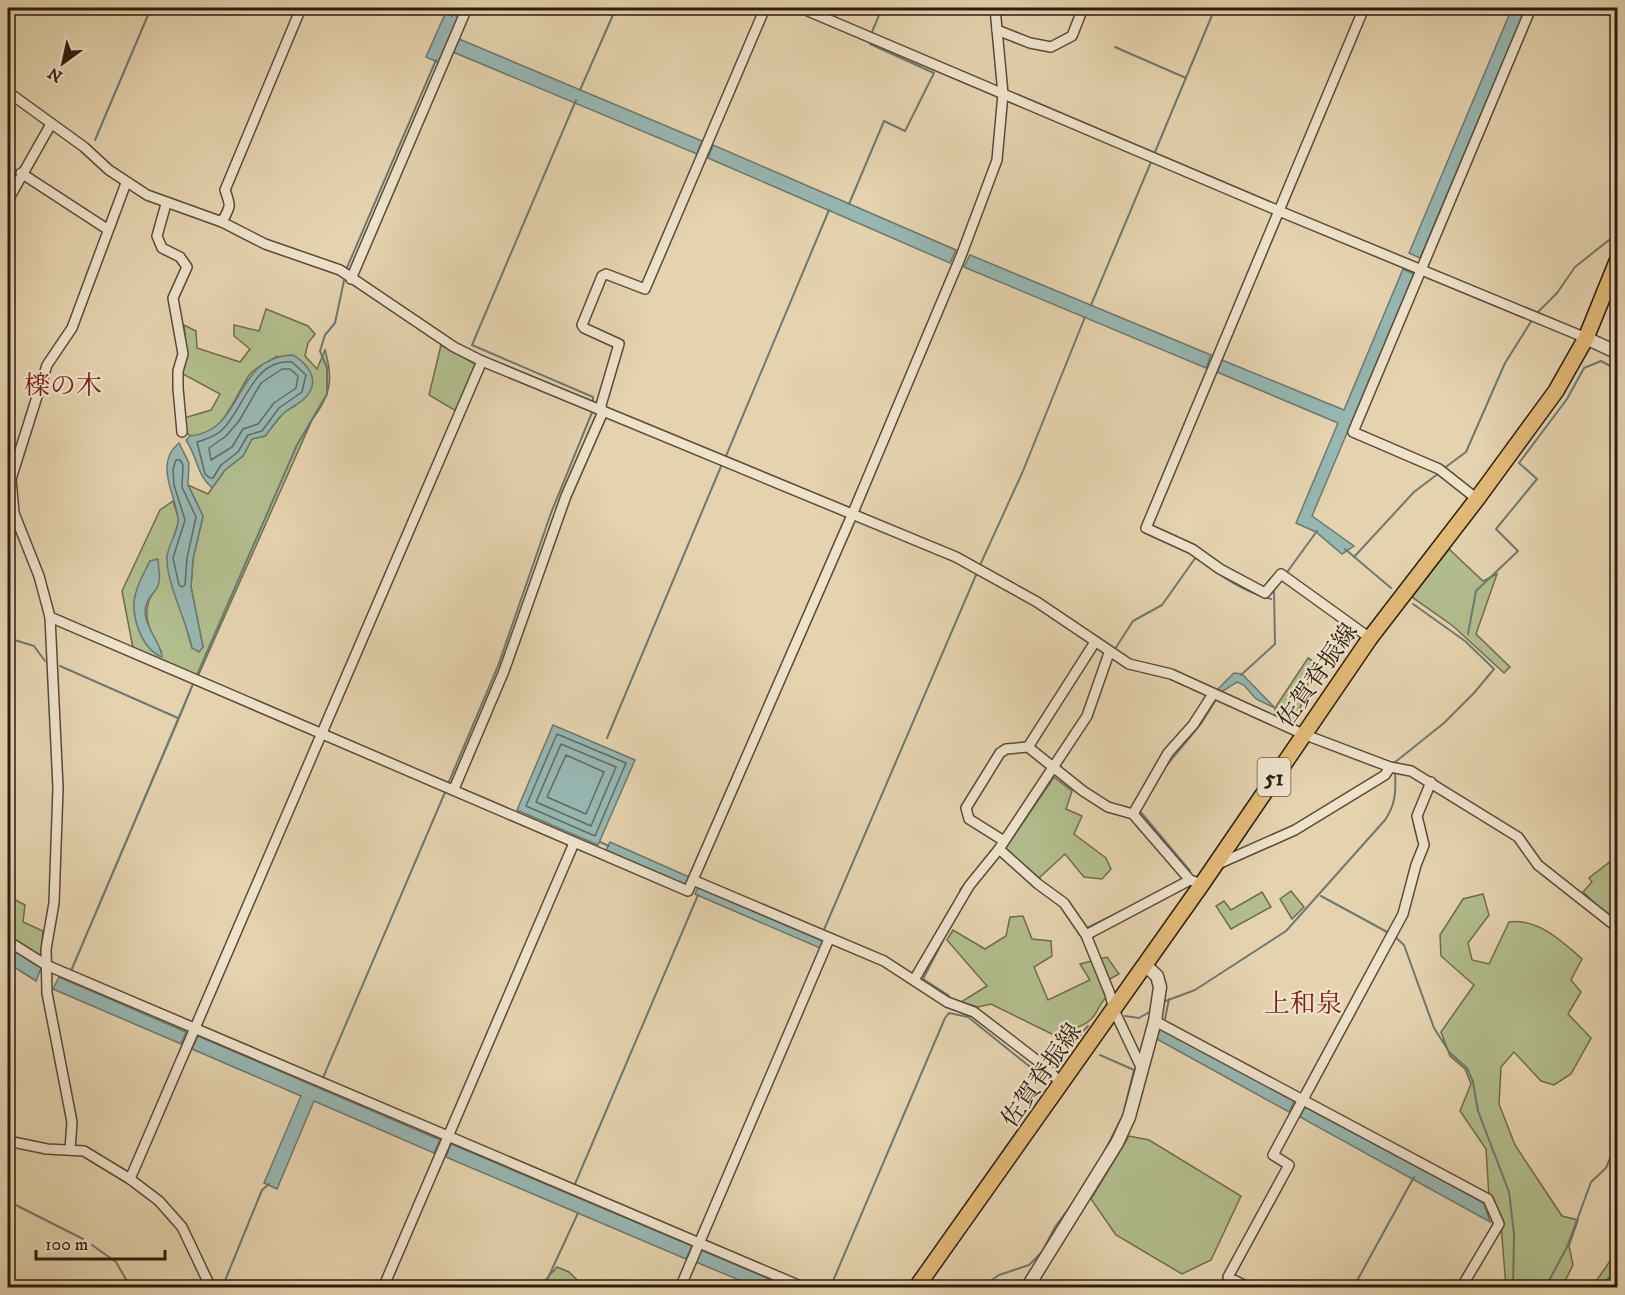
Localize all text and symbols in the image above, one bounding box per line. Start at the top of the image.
north arrow [33,33,93,93]
text: N [44,63,66,87]
district label: 檪の木 [24,370,102,403]
street label: 佐賀脊振線 [1271,618,1365,733]
road number: 51 [1258,758,1290,796]
district label: 上和泉 [1264,988,1342,1021]
street label: 佐賀脊振線 [995,1018,1089,1133]
scale bar [36,1223,165,1261]
text: 100 m [45,1234,88,1256]

